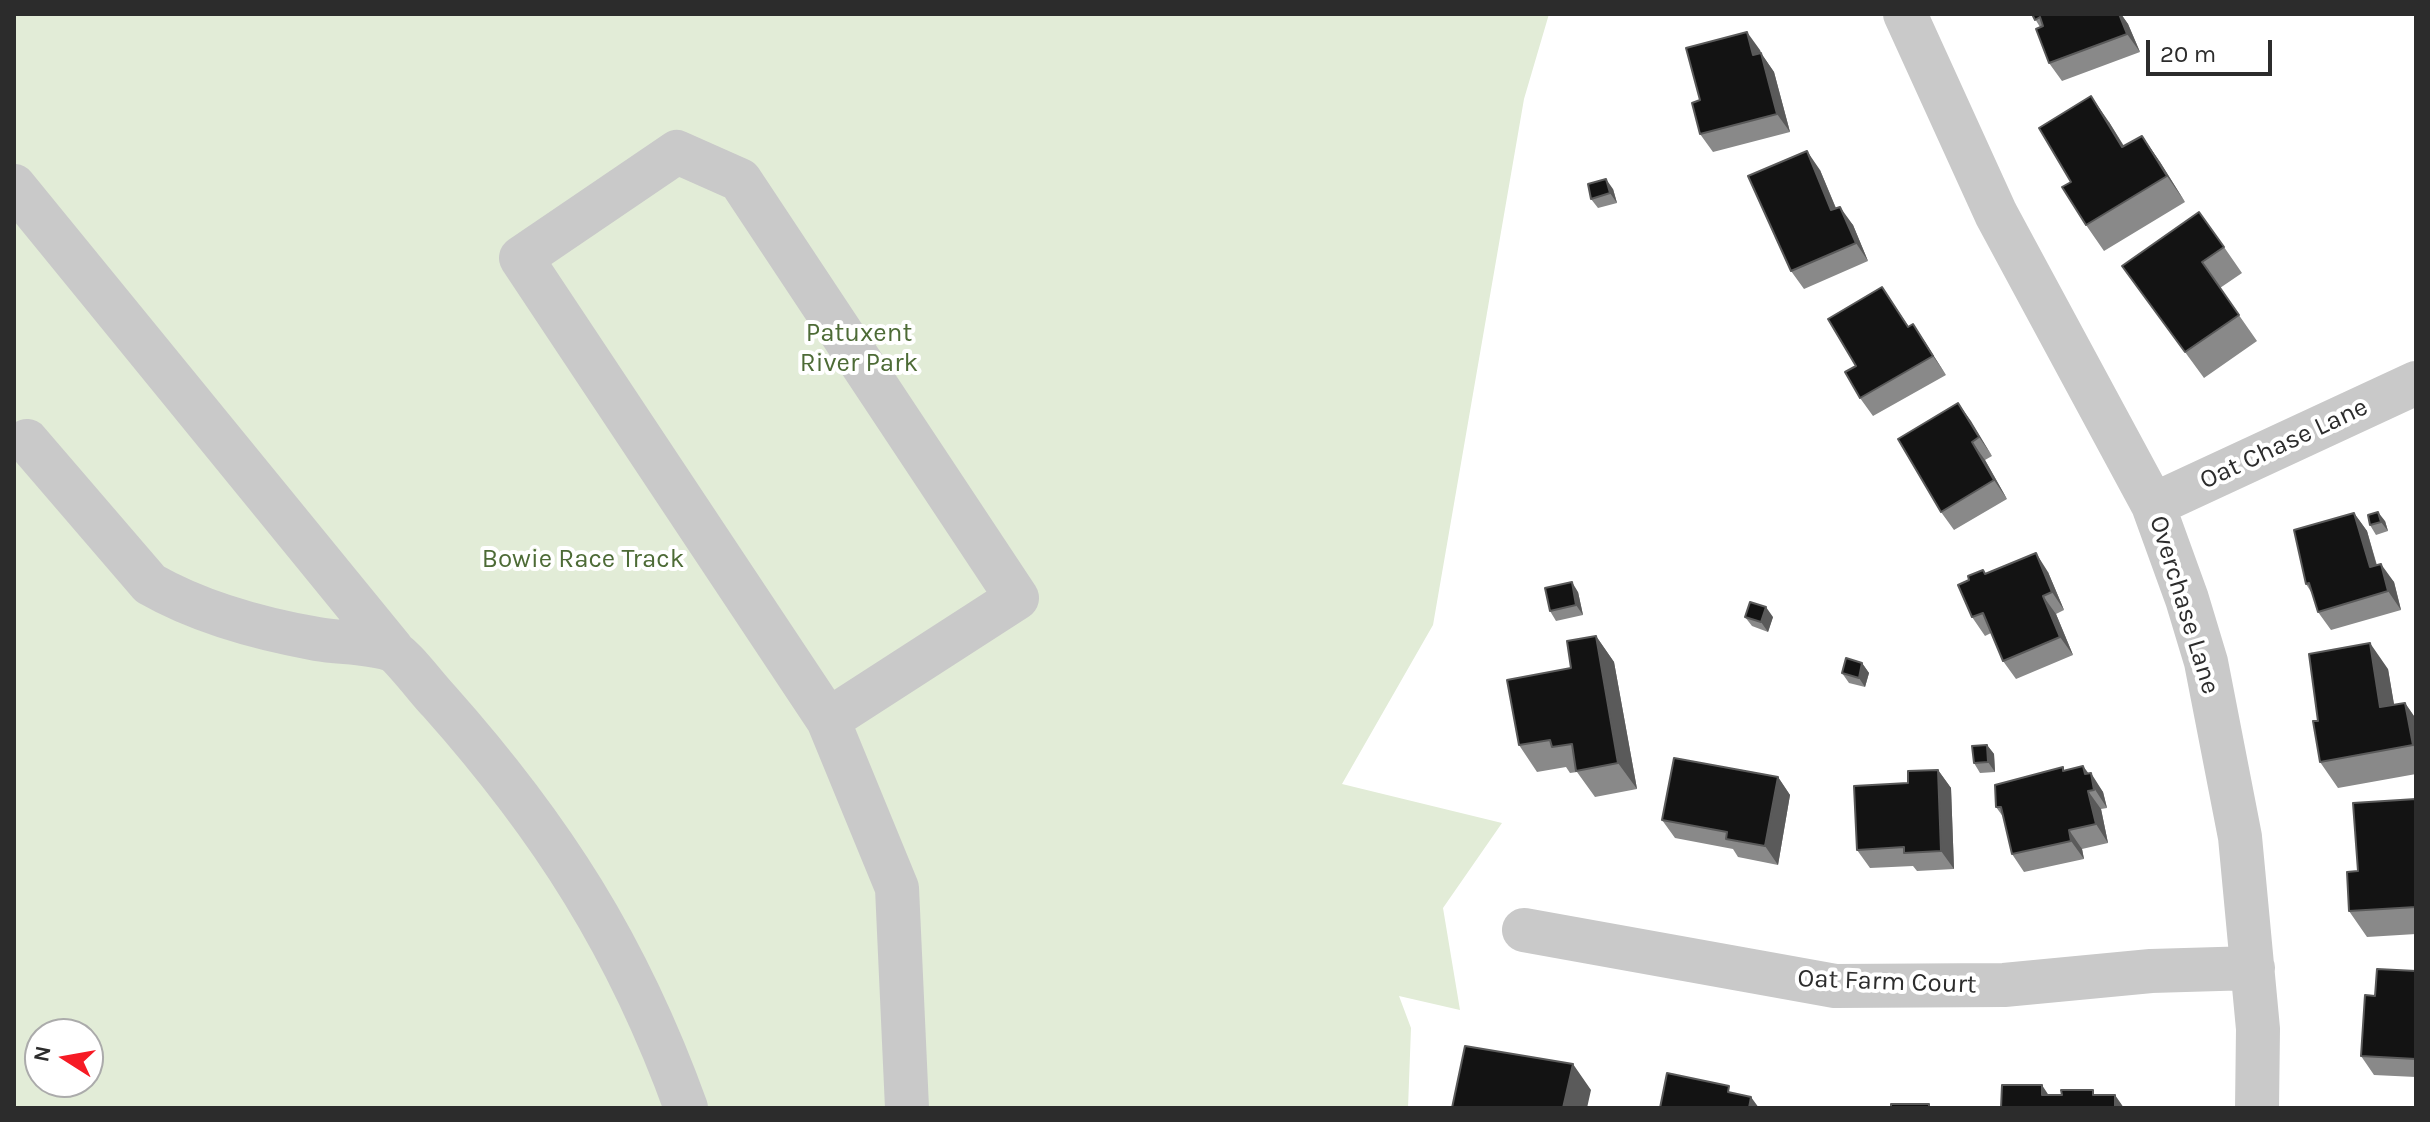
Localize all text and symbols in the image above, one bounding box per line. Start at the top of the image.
scale bar [2150,24,2276,74]
text: 20 m [2160,40,2216,68]
park label: Patuxent River Park [800,318,918,380]
street label: Oat Chase Lane [2195,391,2373,497]
street label: Overchase Lane [2142,512,2226,698]
park label: Bowie Race Track [482,544,684,576]
street label: Oat Farm Court [1797,963,1977,1001]
north arrow [24,1018,104,1098]
text: N [28,1044,57,1064]

